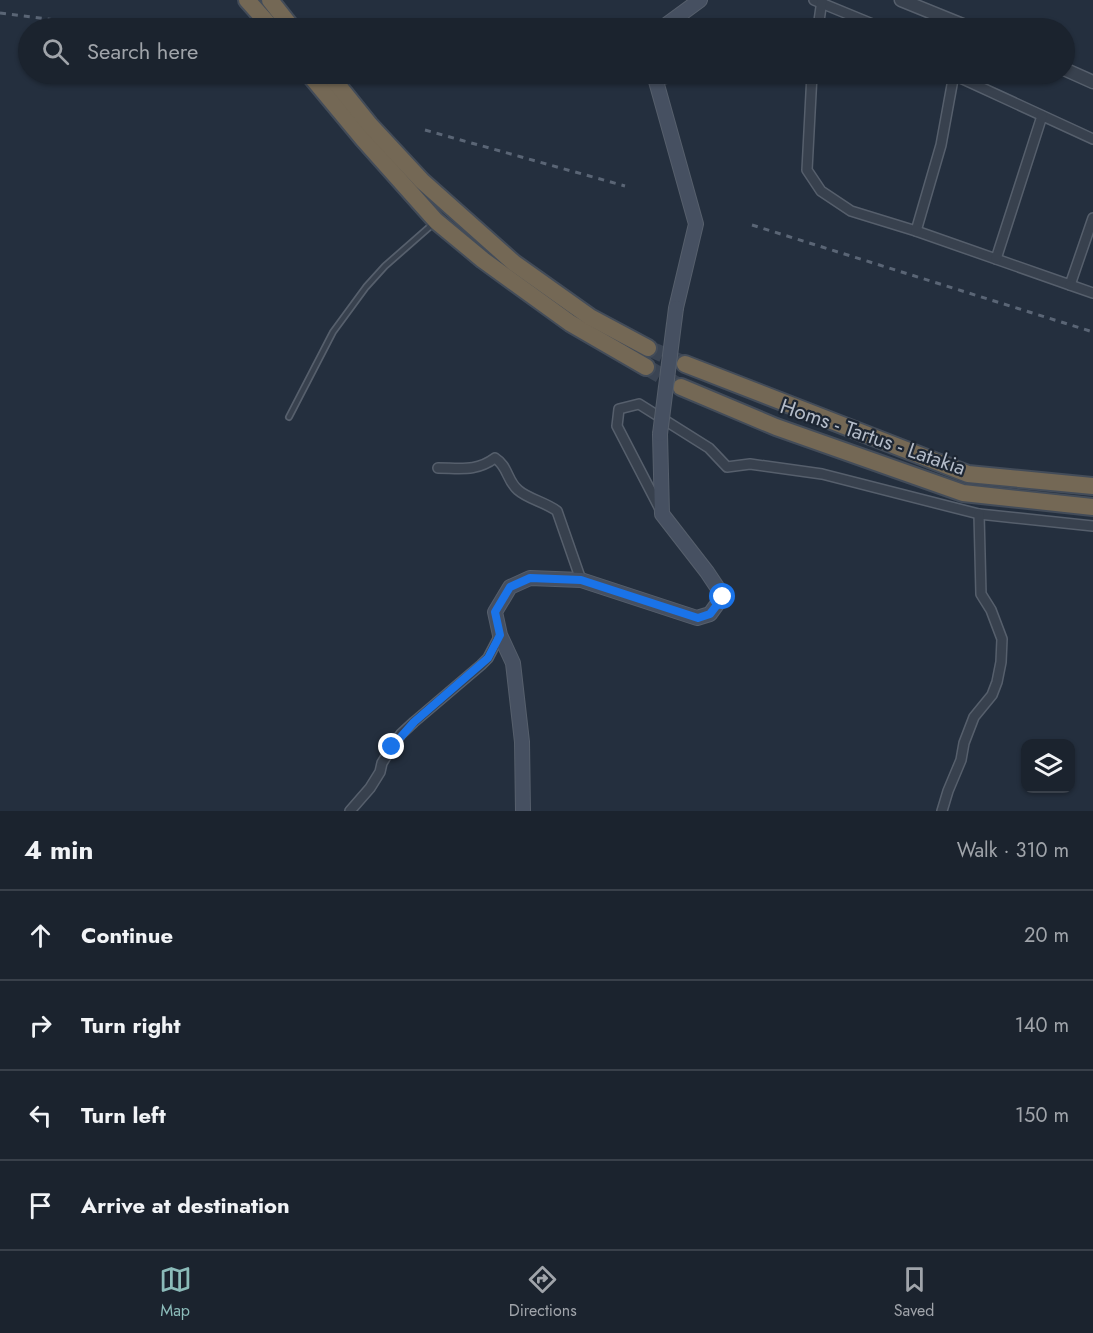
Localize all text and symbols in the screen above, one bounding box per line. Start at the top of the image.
search box [18,18,1075,84]
icon: search [39,35,72,68]
text: Search here [87,35,198,67]
street label: Homs - Tartus - Latakia [776,391,970,483]
route start [709,583,735,609]
route end [378,733,404,759]
map controls [1021,739,1075,793]
button: layers [1021,739,1075,793]
text: 4 min [24,831,93,869]
text: Walk · 310 m [957,836,1069,865]
icon: ahead [24,919,57,952]
text: Continue [81,919,173,951]
text: 20 m [1024,921,1069,950]
icon: right [24,1009,57,1042]
text: Turn right [81,1009,181,1041]
text: 140 m [1015,1011,1069,1040]
icon: left [24,1099,57,1132]
text: Turn left [81,1099,166,1131]
text: 150 m [1015,1101,1069,1130]
icon: arrive [24,1189,57,1222]
text: Arrive at destination [81,1189,290,1221]
tab: Map [159,1263,192,1322]
tab: Directions [509,1263,577,1322]
tab: Saved [894,1263,934,1322]

